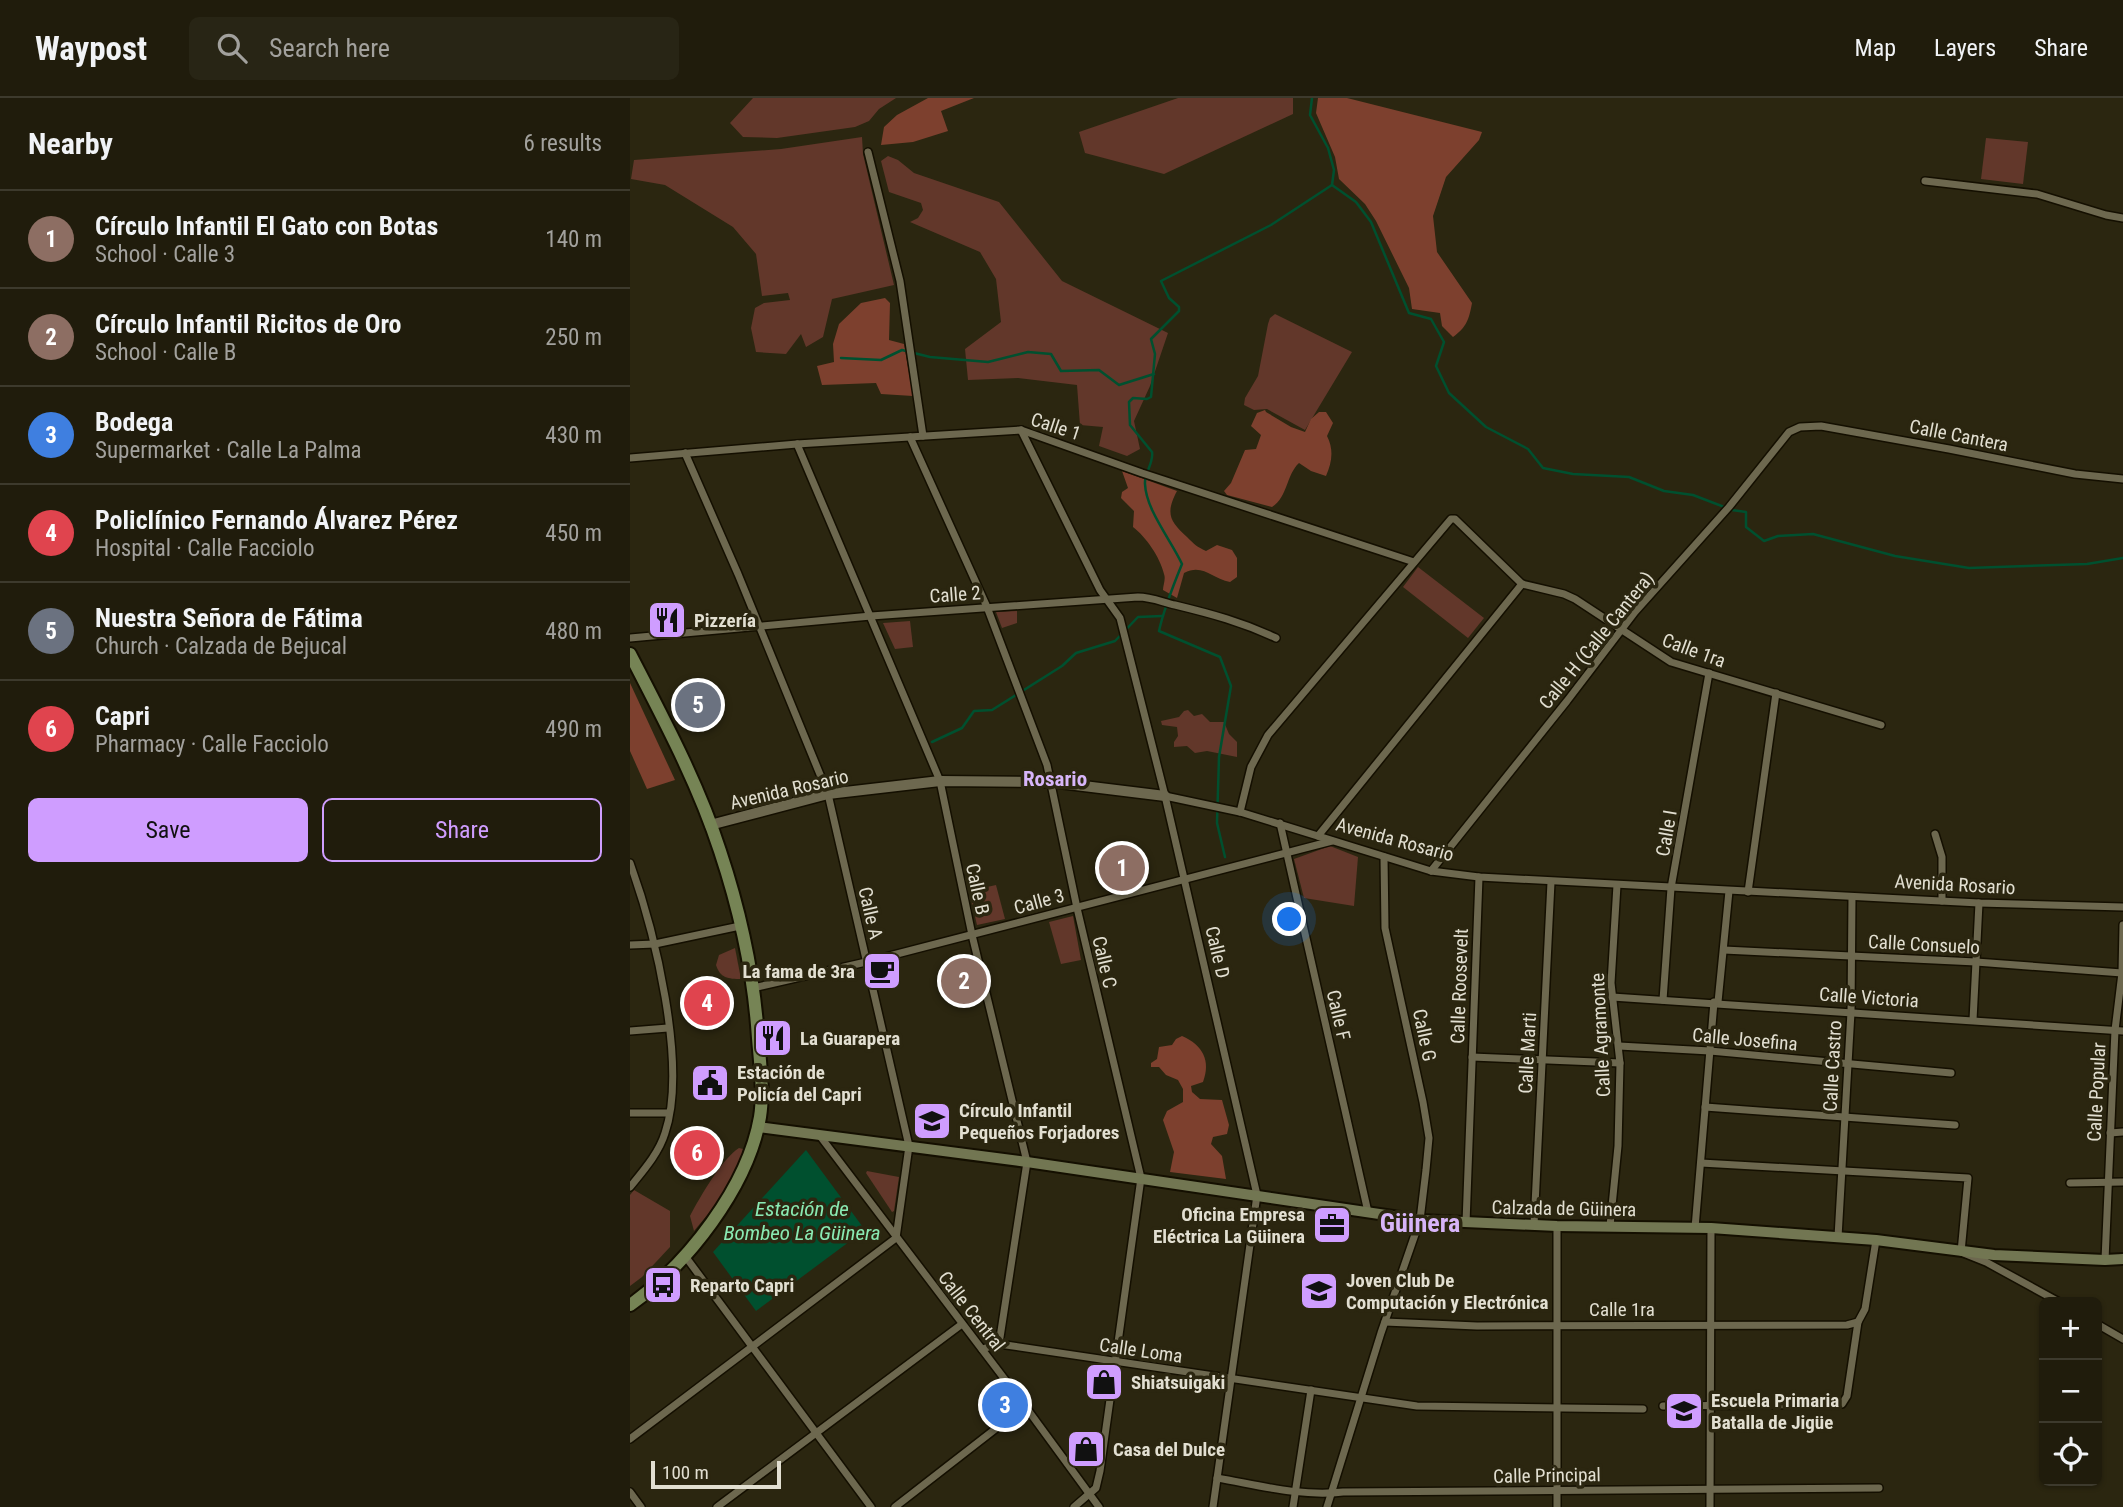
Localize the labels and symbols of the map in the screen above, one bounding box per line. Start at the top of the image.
street label: Calle 1 [1028,408,1084,445]
street label: Calle Cantera [1908,415,2010,456]
street label: Calle H (Calle Cantera) [1534,567,1659,714]
street label: Calle 2 [929,581,981,608]
restaurant icon: Pizzería [646,599,688,641]
place label: Pizzería [694,609,756,632]
street label: Calle 1ra [1659,628,1729,673]
pin: 5 [675,679,721,731]
street label: Avenida Rosario [728,765,851,814]
district label: Rosario [1023,767,1087,791]
street label: Calle I [1651,808,1682,858]
street label: Avenida Rosario [1333,813,1456,866]
pin: 1 [1099,842,1145,894]
street label: Calle B [961,861,994,917]
street label: Avenida Rosario [1894,870,2016,899]
street label: Calle 3 [1011,884,1067,919]
street label: Calle A [853,885,888,941]
your location [1272,902,1306,936]
street label: Calle D [1200,924,1235,980]
street label: Calle Roosevelt [1446,928,1473,1044]
street label: Calle Consuelo [1867,930,1981,959]
street label: Calle C [1087,934,1122,990]
cafe icon: La fama de 3ra [861,950,903,992]
pin: 2 [941,955,987,1007]
place label: La fama de 3ra [743,960,855,983]
street label: Calle Agramonte [1586,972,1615,1098]
pin: 4 [684,977,730,1029]
street label: Calle Victoria [1818,983,1920,1012]
street label: Calle F [1322,988,1355,1043]
street label: Calle G [1408,1007,1441,1063]
street label: Calle Marti [1514,1012,1541,1094]
restaurant icon: La Guarapera [752,1017,794,1059]
street label: Calle Castro [1819,1020,1846,1112]
street label: Calle Josefina [1691,1023,1799,1056]
place label: La Guarapera [800,1027,900,1050]
street label: Calle Popular [2082,1041,2111,1142]
place label: Estación de Policía del Capri [737,1061,862,1106]
public building icon: Estación de Policía del Capri [689,1062,731,1104]
place label: Círculo Infantil Pequeños Forjadores [959,1099,1119,1144]
school or university icon: Círculo Infantil Pequeños Forjadores [911,1100,953,1142]
pin: 6 [674,1127,720,1179]
street label: Calzada de Güinera [1491,1196,1637,1221]
water label: Estación de Bombeo La Güinera [723,1197,881,1245]
place label: Oficina Empresa Eléctrica La Güinera [1153,1203,1305,1248]
office icon: Oficina Empresa Eléctrica La Güinera [1311,1204,1353,1246]
district label: Güinera [1380,1208,1460,1238]
bus stop icon: Reparto Capri [642,1264,684,1306]
street label: Calle Central [933,1267,1010,1356]
place label: Joven Club De Computación y Electrónica [1346,1269,1549,1314]
school or university icon: Joven Club De Computación y Electrónica [1298,1270,1340,1312]
place label: Reparto Capri [690,1274,794,1297]
street label: Calle 1ra [1589,1298,1655,1321]
street label: Calle Loma [1098,1333,1184,1368]
shop icon: Shiatsuigaki [1083,1361,1125,1403]
place label: Shiatsuigaki [1131,1371,1225,1394]
pin: 3 [982,1379,1028,1431]
place label: Escuela Primaria Batalla de Jigüe [1711,1389,1839,1434]
school or university icon: Escuela Primaria Batalla de Jigüe [1663,1390,1705,1432]
shop icon: Casa del Dulce [1065,1428,1107,1470]
place label: Casa del Dulce [1113,1438,1225,1461]
scale bar [651,1458,780,1490]
street label: Calle Principal [1493,1463,1601,1488]

